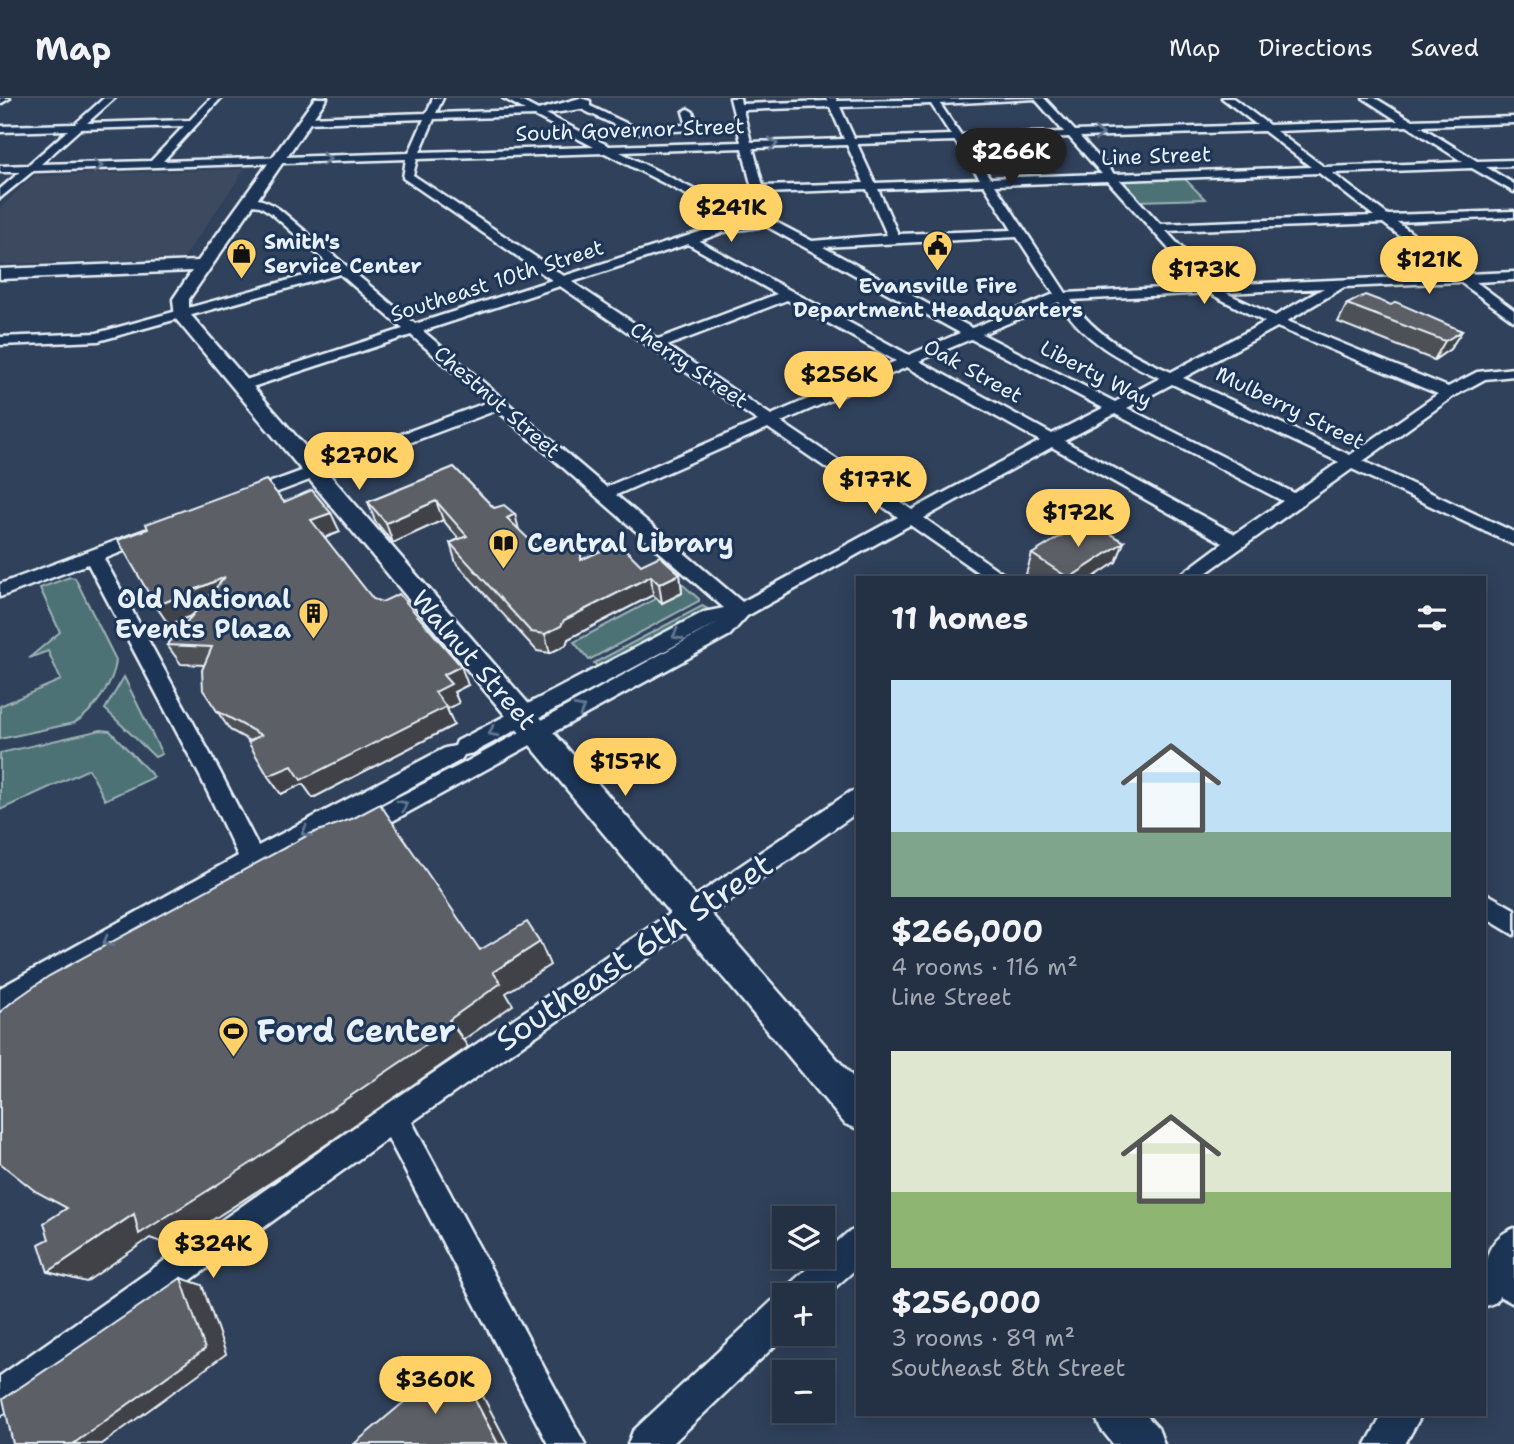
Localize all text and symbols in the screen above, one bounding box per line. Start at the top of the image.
text: Map [35,26,111,71]
text: Map [1169,32,1220,64]
text: Directions [1258,32,1373,64]
text: Saved [1411,32,1479,64]
street label: South Governor Street [515,112,745,148]
one-way arrow [1094,126,1105,141]
pin: $266K [962,129,1060,188]
text: $266K [971,136,1051,166]
one-way arrow [768,137,779,152]
street label: Line Street [1100,140,1212,172]
one-way arrow [320,151,331,166]
one-way arrow [93,159,104,174]
pin: $241K [682,184,780,244]
text: $241K [695,192,767,222]
place label: Smith's Service Center [264,228,422,280]
public building icon: Evansville Fire Department Headquarters [921,229,955,273]
street label: Southeast 10th Street [387,233,607,329]
pin: $121K [1380,236,1478,296]
shop icon: Smith's Service Center [224,237,258,281]
text: $121K [1396,244,1462,274]
pin: $173K [1155,246,1253,306]
text: $173K [1168,254,1240,284]
place label: Evansville Fire Department Headquarters [793,272,1083,324]
street label: Cherry Street [625,315,753,415]
street label: Oak Street [919,332,1027,410]
street label: Liberty Way [1035,334,1157,414]
street label: Chestnut Street [428,339,566,465]
pin: $256K [790,352,888,411]
text: $256K [800,359,878,389]
street label: Mulberry Street [1211,360,1369,456]
pin: $270K [310,432,408,492]
text: $270K [320,440,398,470]
pin: $177K [826,456,924,516]
text: $177K [839,464,911,494]
pin: $172K [1029,490,1127,549]
text: $172K [1042,497,1114,527]
place label: Central Library [527,525,734,560]
library icon: Central Library [487,526,521,570]
place label: Old National Events Plaza [115,581,291,646]
street label: Walnut Street [404,582,545,737]
building icon: Old National Events Plaza [297,597,331,641]
text: 11 homes [891,598,1028,639]
icon: filters [1413,599,1451,637]
one-way arrow [672,627,684,640]
one-way arrow [572,704,585,717]
one-way arrow [488,724,501,737]
icon: home [1108,725,1234,851]
pin: $157K [576,738,674,798]
text: $157K [589,746,661,776]
one-way arrow [395,799,408,813]
one-way arrow [301,824,313,837]
street label: Southeast 6th Street [487,843,781,1061]
text: $266,000 [891,911,1043,952]
one-way arrow [102,934,114,947]
text: 4 rooms · 116 m² [891,952,1078,982]
text: Line Street [891,982,1012,1012]
place label: Ford Center [257,1009,456,1052]
sports icon: Ford Center [217,1014,251,1058]
icon: home [1108,1096,1234,1222]
map controls [772,1206,835,1423]
button: layers [772,1206,835,1269]
pin: $324K [164,1220,262,1280]
text: $324K [174,1228,252,1258]
text: $256,000 [891,1282,1041,1323]
button: + [772,1283,835,1346]
text: 3 rooms · 89 m² [891,1323,1075,1353]
text: Southeast 8th Street [891,1353,1125,1383]
pin: $360K [386,1356,484,1416]
button: − [772,1360,835,1423]
text: $360K [395,1364,475,1394]

